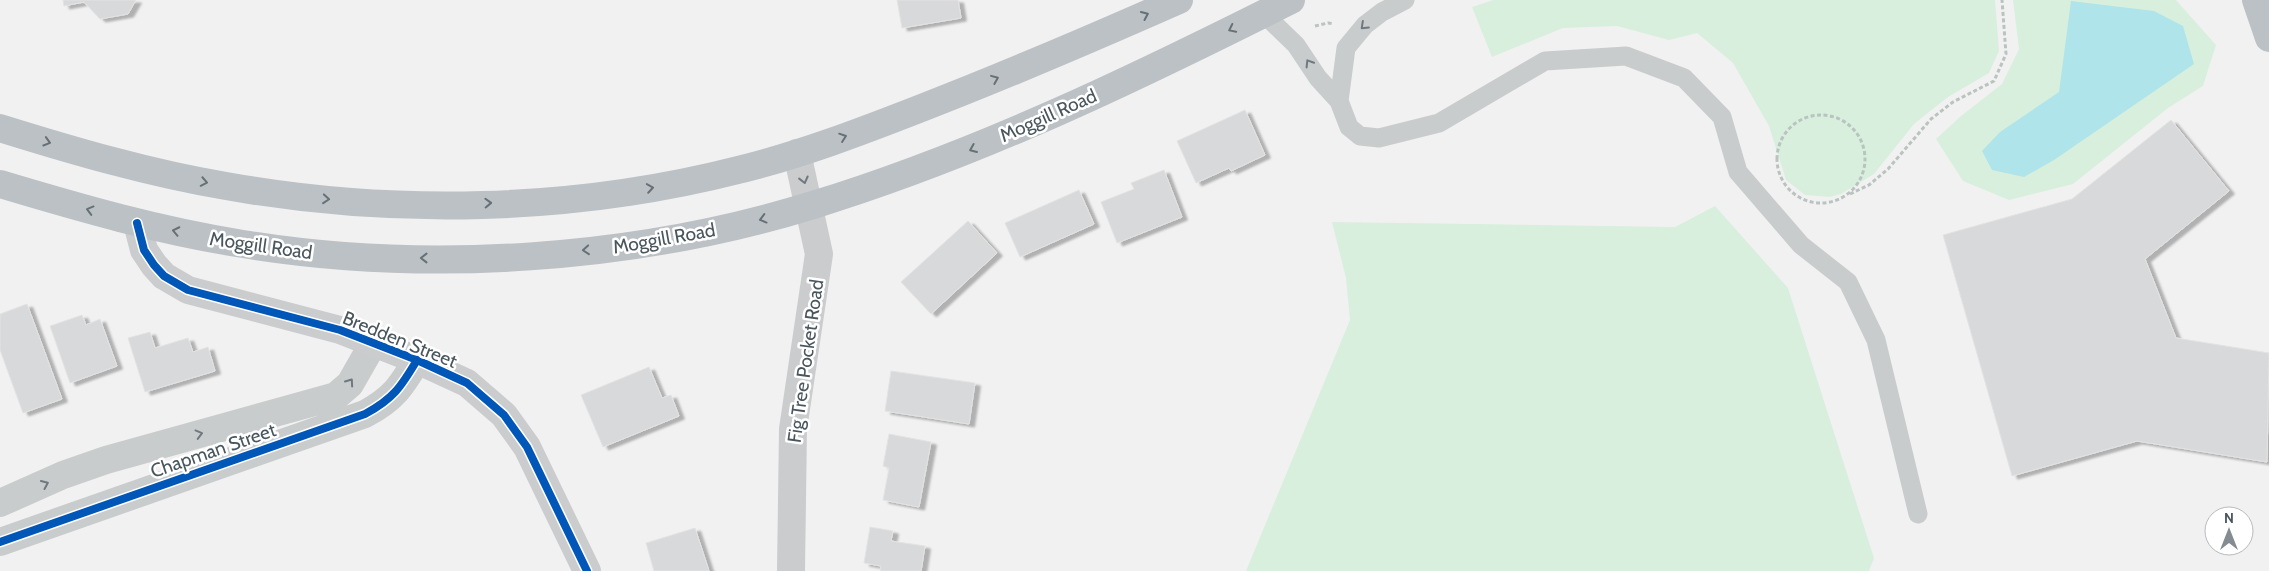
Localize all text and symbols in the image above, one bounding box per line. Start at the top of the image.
one-way arrow [1140,11,1149,22]
one-way arrow [1361,20,1370,29]
one-way arrow [1228,23,1237,33]
one-way arrow [1305,59,1315,68]
one-way arrow [990,75,999,85]
street label: Moggill Road [996,84,1100,147]
one-way arrow [839,133,847,143]
one-way arrow [42,137,50,147]
one-way arrow [969,142,978,153]
one-way arrow [798,175,809,184]
one-way arrow [200,176,208,187]
one-way arrow [646,183,654,194]
one-way arrow [322,193,330,204]
one-way arrow [485,198,493,209]
one-way arrow [86,206,94,216]
one-way arrow [759,213,768,224]
street label: Moggill Road [611,218,717,259]
one-way arrow [171,226,180,237]
street label: Moggill Road [208,227,314,264]
one-way arrow [582,245,590,256]
one-way arrow [420,253,428,263]
street label: Fig Tree Pocket Road [783,278,828,444]
street label: Bredden Street [339,306,461,373]
one-way arrow [344,378,353,388]
street label: Chapman Street [147,418,280,483]
one-way arrow [195,430,203,440]
one-way arrow [40,479,49,490]
north arrow [2204,506,2254,556]
text: N [2224,509,2234,527]

